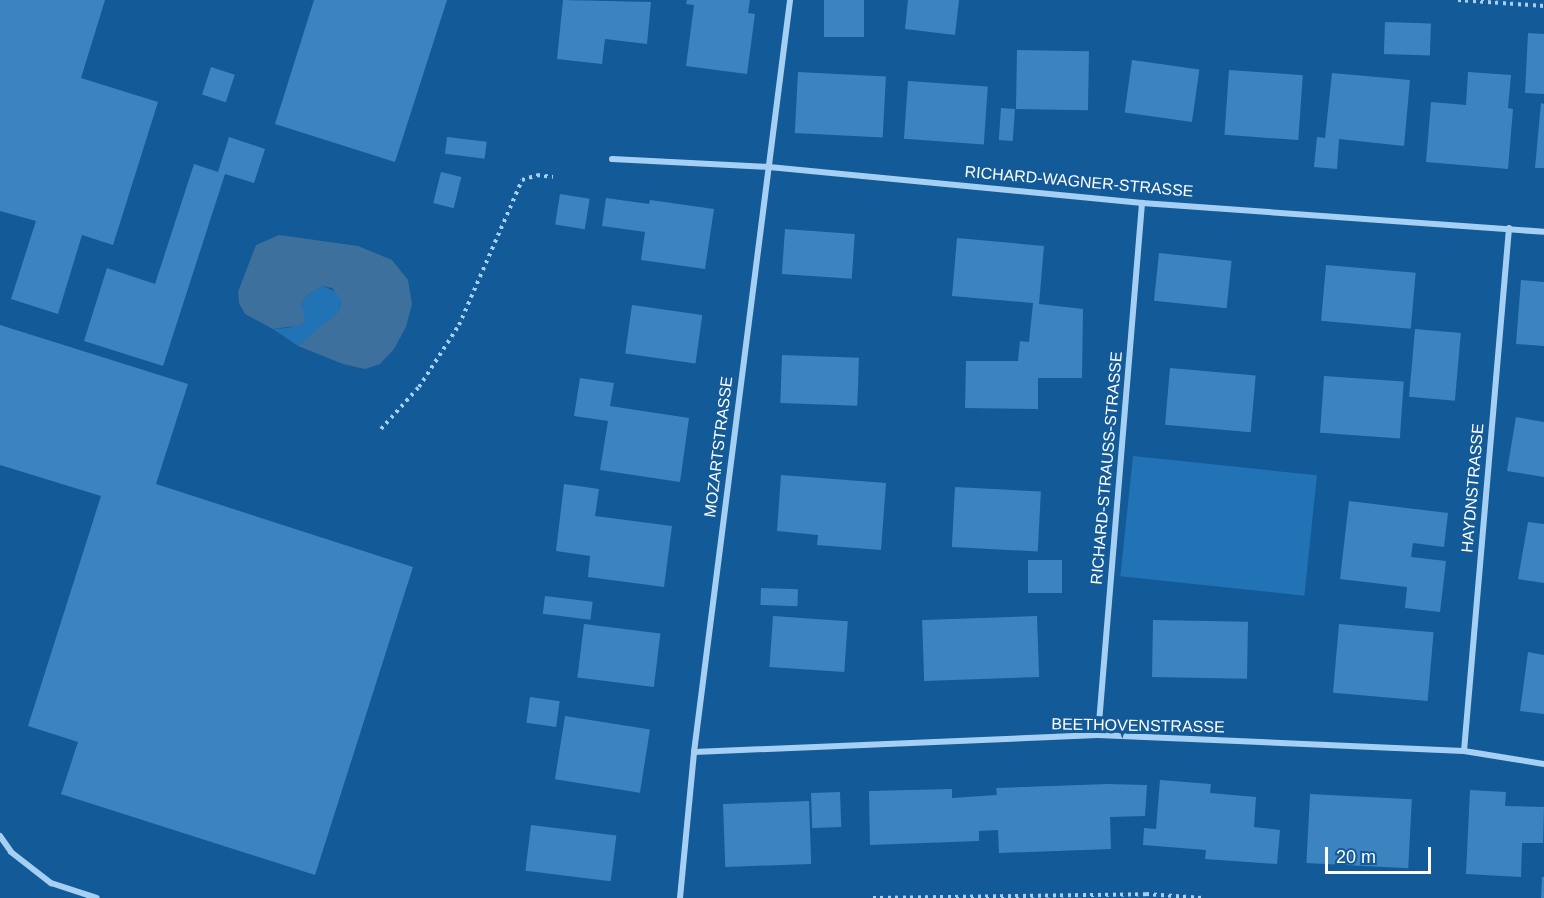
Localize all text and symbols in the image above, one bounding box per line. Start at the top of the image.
street label: RICHARD-WAGNER-STRASSE [964,162,1194,202]
street label: RICHARD-STRAUSS-STRASSE [1087,351,1127,585]
street label: MOZARTSTRASSE [701,375,737,519]
street label: HAYDNSTRASSE [1458,423,1488,553]
street label: BEETHOVENSTRASSE [1051,715,1225,737]
scale bar [1328,835,1434,873]
text: 20 m [1336,847,1376,867]

